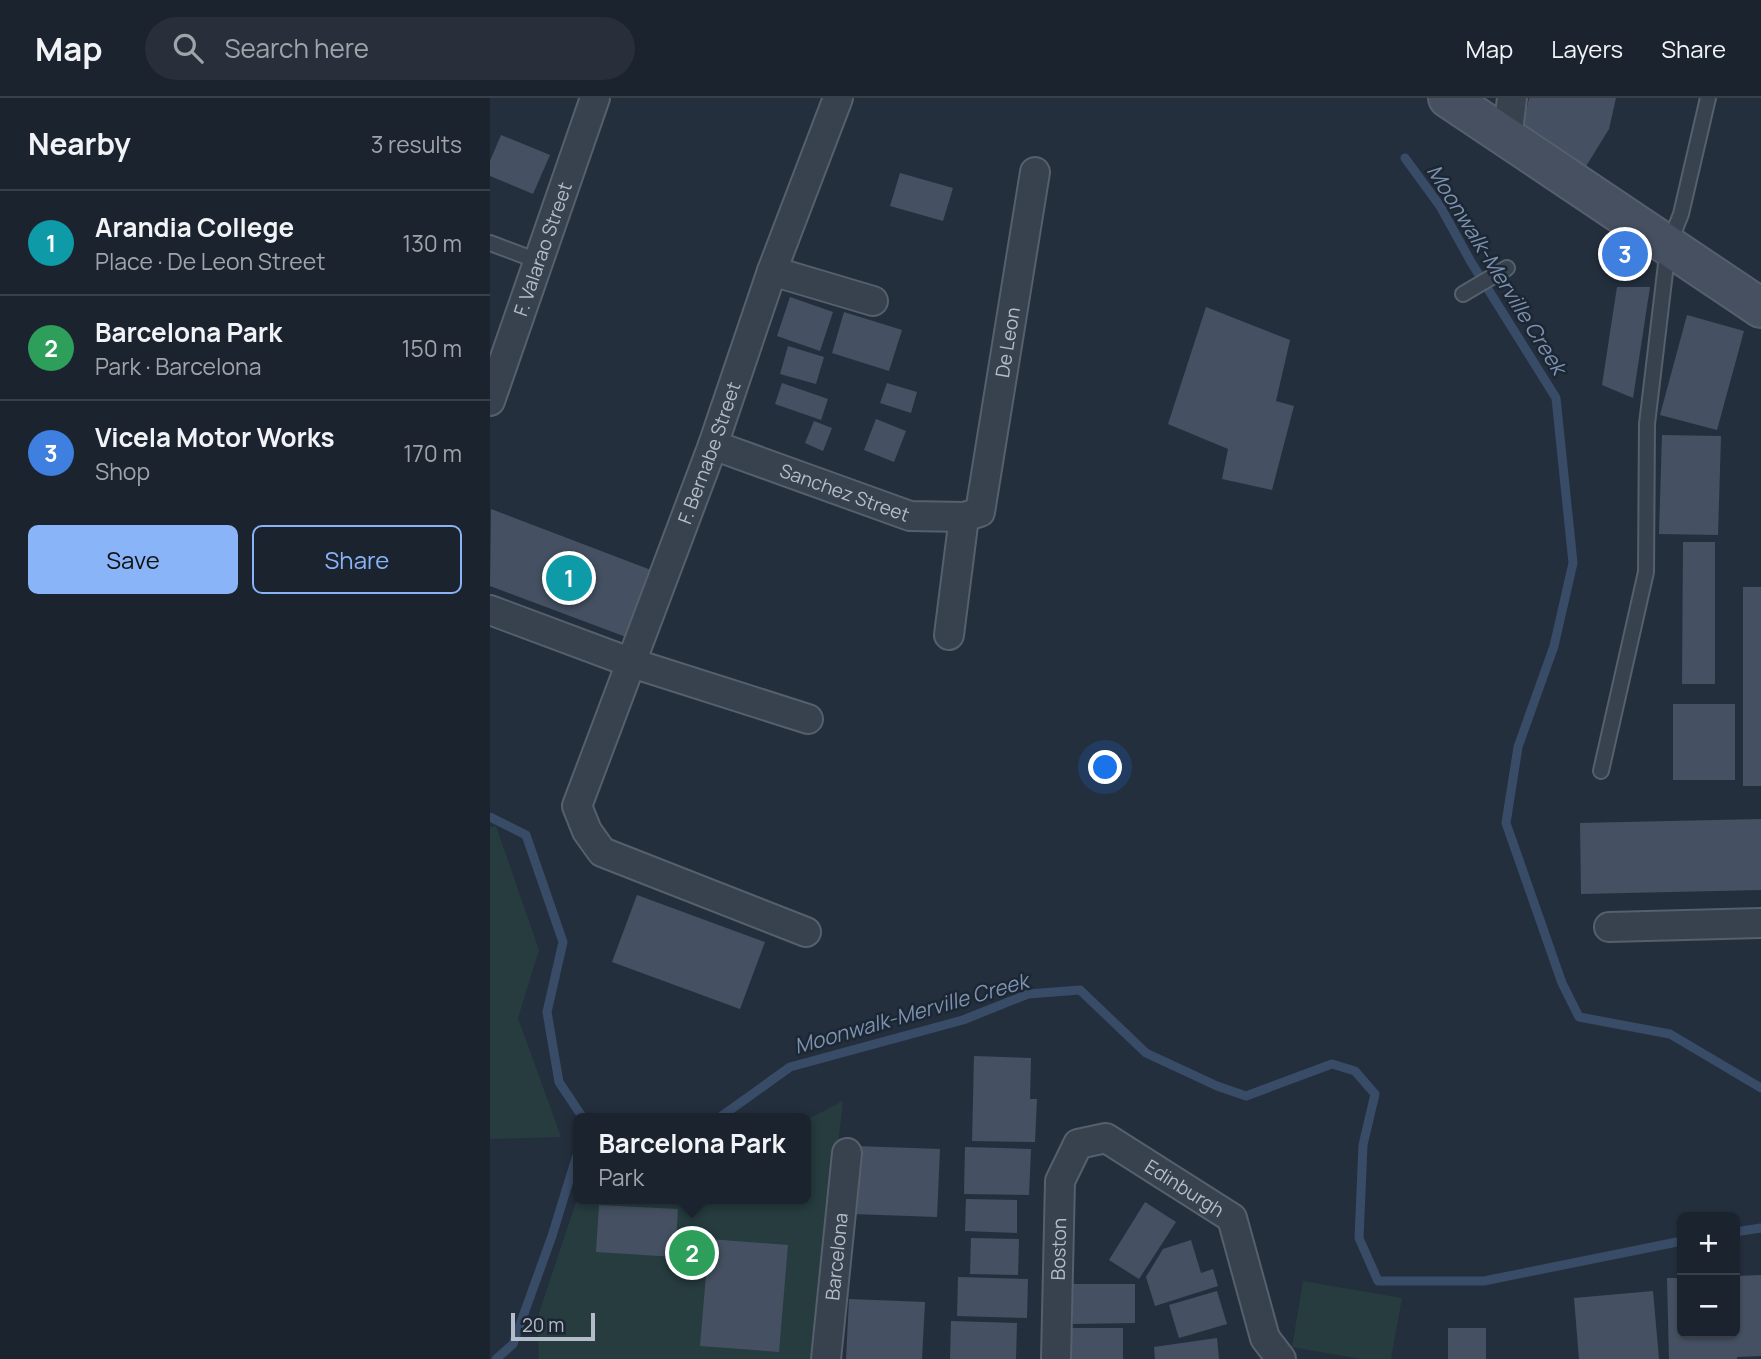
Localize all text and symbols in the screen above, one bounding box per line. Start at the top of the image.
search box [145,17,635,80]
text: Map [35,26,103,71]
icon: search [169,29,207,67]
text: Search here [225,30,369,66]
text: Map [1466,32,1513,65]
text: Layers [1551,32,1623,65]
text: Share [1661,32,1726,65]
text: Nearby [28,123,131,164]
text: 3 results [371,128,462,160]
water label: Moonwalk-Merville Creek [1421,159,1574,381]
street label: F. Valarao Street [507,178,578,319]
text: Arandia College [95,209,294,245]
text: 1 [46,227,56,259]
text: 130 m [402,227,462,259]
pin: 3 [1602,228,1648,280]
text: Place · De Leon Street [95,245,325,277]
street label: De Leon [989,305,1026,380]
text: Barcelona Park [95,314,282,350]
text: 2 [44,332,58,364]
text: 150 m [402,332,462,364]
text: Park · Barcelona [95,350,261,382]
street label: F. Bernabe Street [671,378,747,528]
text: Vicela Motor Works [95,419,335,455]
text: 3 [44,437,58,469]
text: 170 m [403,437,462,469]
text: Shop [95,455,150,487]
street label: Sanchez Street [776,457,913,528]
button: Save [28,525,238,594]
button: Share [252,525,462,594]
pin: 1 [546,552,592,604]
your location [1088,750,1122,784]
water label: Moonwalk-Merville Creek [791,965,1034,1060]
popup [573,1113,811,1204]
text: Barcelona Park [598,1125,786,1161]
street label: Edinburgh [1140,1153,1229,1223]
text: Park [598,1161,644,1193]
street label: Barcelona [819,1212,854,1302]
map controls [1677,1212,1740,1338]
button: + [1677,1212,1740,1275]
street label: Boston [1045,1217,1072,1281]
pin: 2 [669,1227,715,1279]
button: − [1677,1275,1740,1338]
scale bar [511,1310,595,1342]
text: 20 m [522,1312,564,1338]

